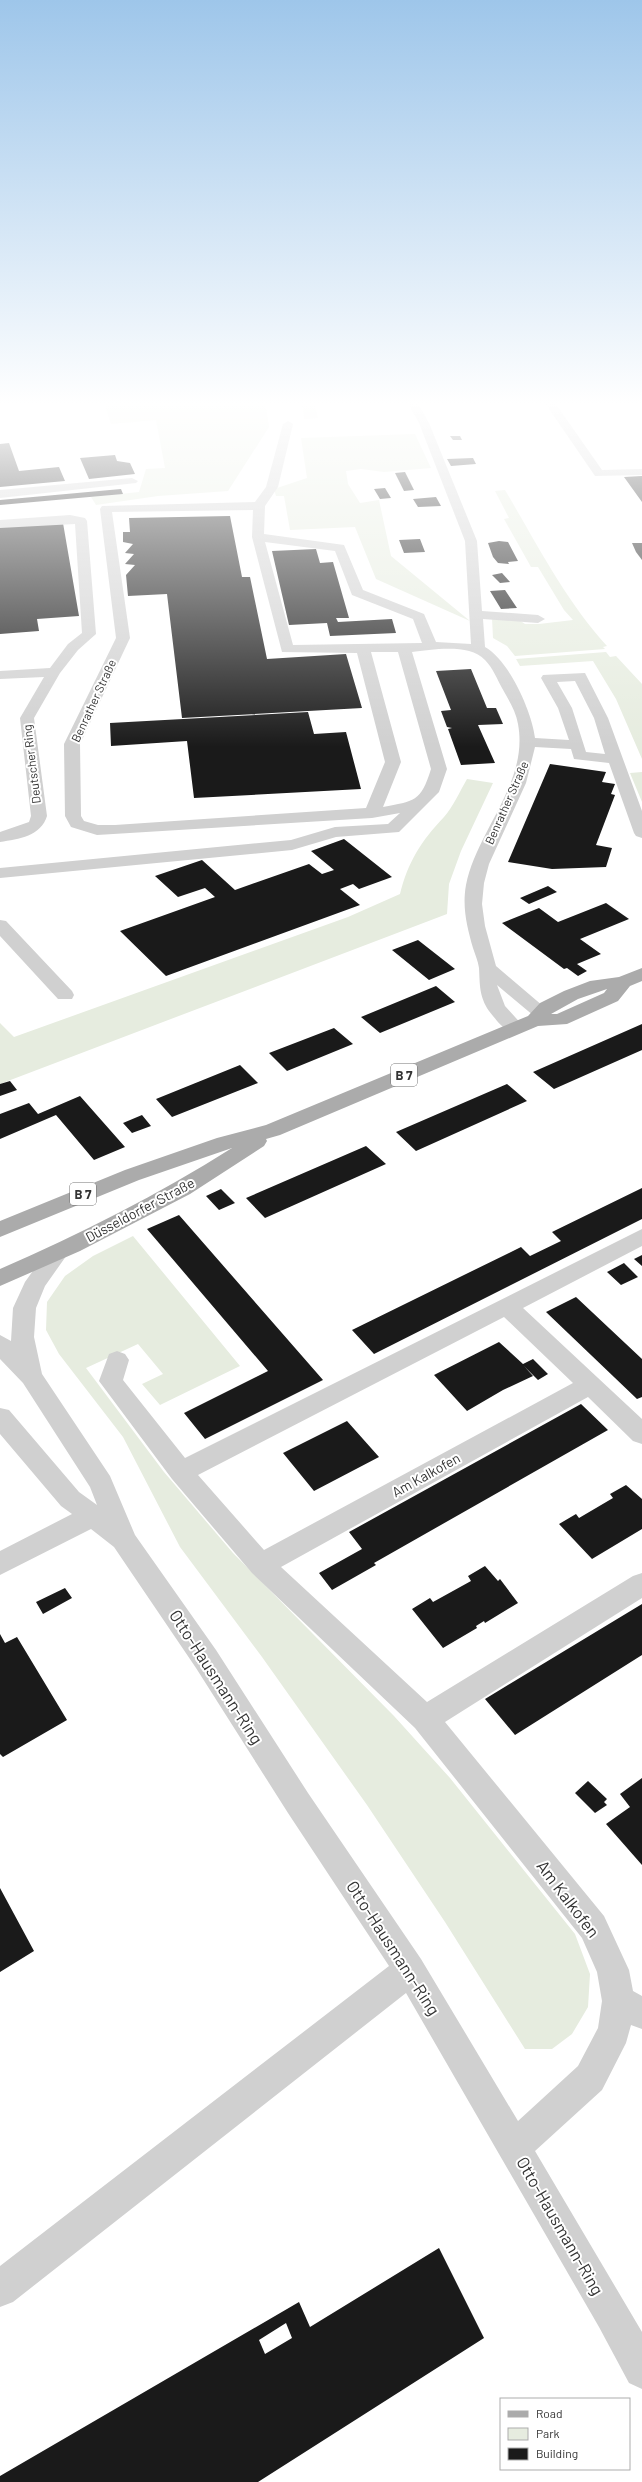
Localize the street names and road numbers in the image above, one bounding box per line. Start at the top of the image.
street label: Benrather Straße [68,657,118,744]
street label: Deutscher Ring [19,724,43,804]
street label: Benrather Straße [481,759,531,846]
road number: B 7 [391,1064,417,1086]
street label: Düsseldorfer Straße [82,1174,197,1245]
road number: B 7 [70,1183,96,1205]
street label: Am Kalkofen [389,1449,463,1500]
street label: Otto-Hausmann-Ring [166,1605,268,1747]
street label: Am Kalkofen [533,1856,604,1941]
street label: Otto-Hausmann-Ring [343,1876,445,2018]
street label: Otto-Hausmann-Ring [513,2153,609,2298]

